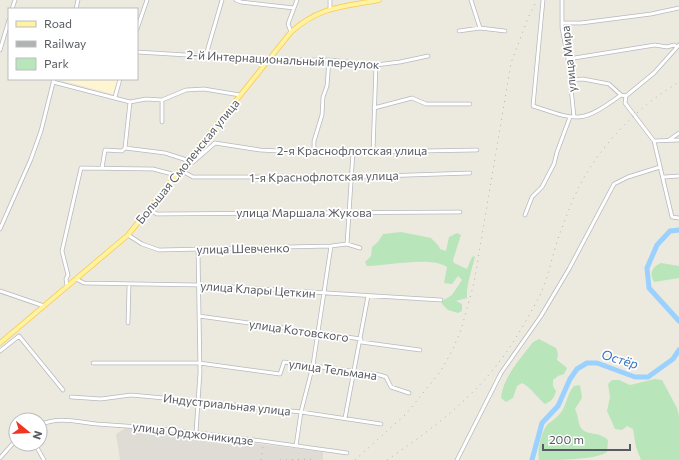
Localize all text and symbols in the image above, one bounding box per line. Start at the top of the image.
legend [8,8,138,80]
text: Road [44,16,72,30]
street label: улица Мира [558,25,578,93]
text: Railway [44,36,86,50]
street label: 2-й Интернациональный переулок [186,47,380,71]
text: Park [44,56,70,70]
street label: Большая Смоленская улица [132,96,242,226]
street label: 2-я Краснофлотская улица [277,143,427,157]
street label: 1-я Краснофлотская улица [249,168,399,184]
street label: улица Маршала Жукова [236,205,372,219]
street label: улица Шевченко [196,240,290,256]
street label: улица Клары Цеткин [200,278,316,300]
street label: улица Котовского [248,316,350,344]
water label: Остёр [600,346,641,372]
street label: улица Тельмана [288,356,378,382]
street label: Индустриальная улица [163,390,291,418]
north arrow [8,412,48,452]
street label: улица Орджоникидзе [132,419,254,447]
scale bar [543,426,630,452]
text: N [31,429,45,441]
text: 200 m [549,432,584,446]

